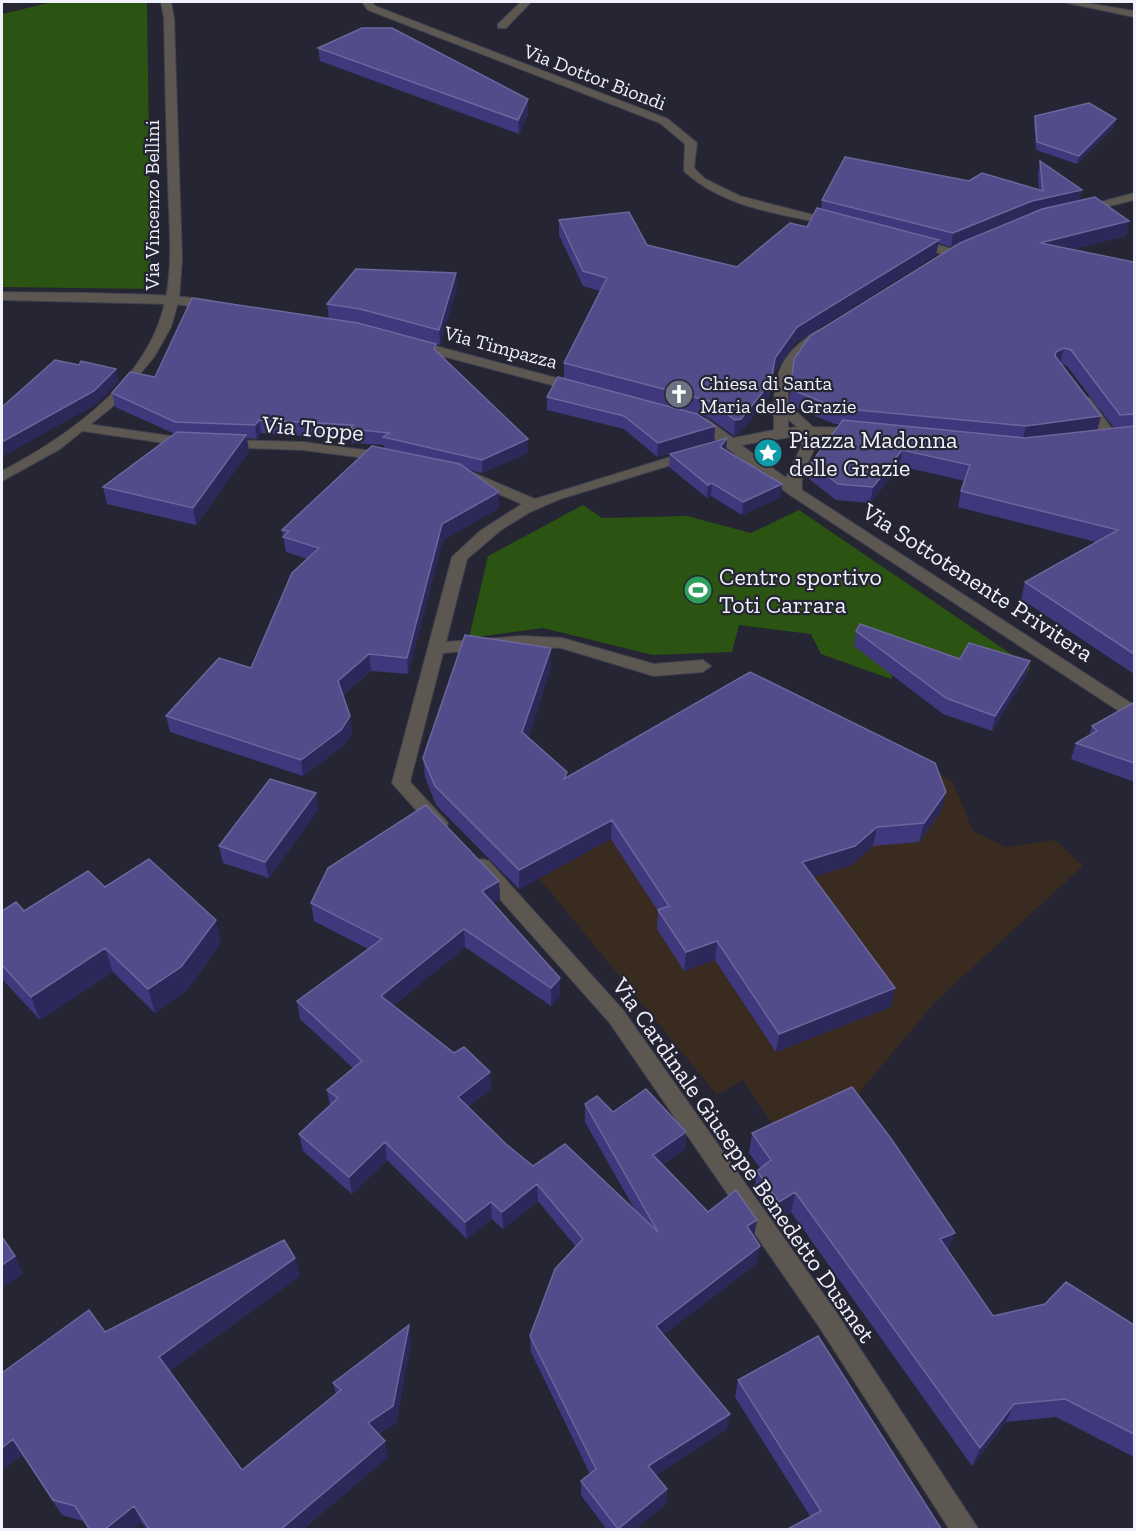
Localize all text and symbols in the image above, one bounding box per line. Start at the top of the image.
street label: Via Dottor Biondi [520,38,670,115]
street label: Via Vincenzo Bellini [140,119,164,291]
street label: Via Timpazza [441,320,561,374]
place label: Chiesa di Santa Maria delle Grazie [700,371,856,418]
church icon: Chiesa di Santa Maria delle Grazie [663,378,695,410]
street label: Via Toppe [260,409,365,447]
place label: Piazza Madonna delle Grazie [789,425,958,482]
place icon: Piazza Madonna delle Grazie [752,437,784,469]
street label: Via Sottotenente Privitera [856,496,1099,668]
place label: Centro sportivo Toti Carrara [719,562,882,619]
sports icon: Centro sportivo Toti Carrara [682,574,714,606]
street label: Via Cardinale Giuseppe Benedetto Dusmet [606,971,882,1348]

